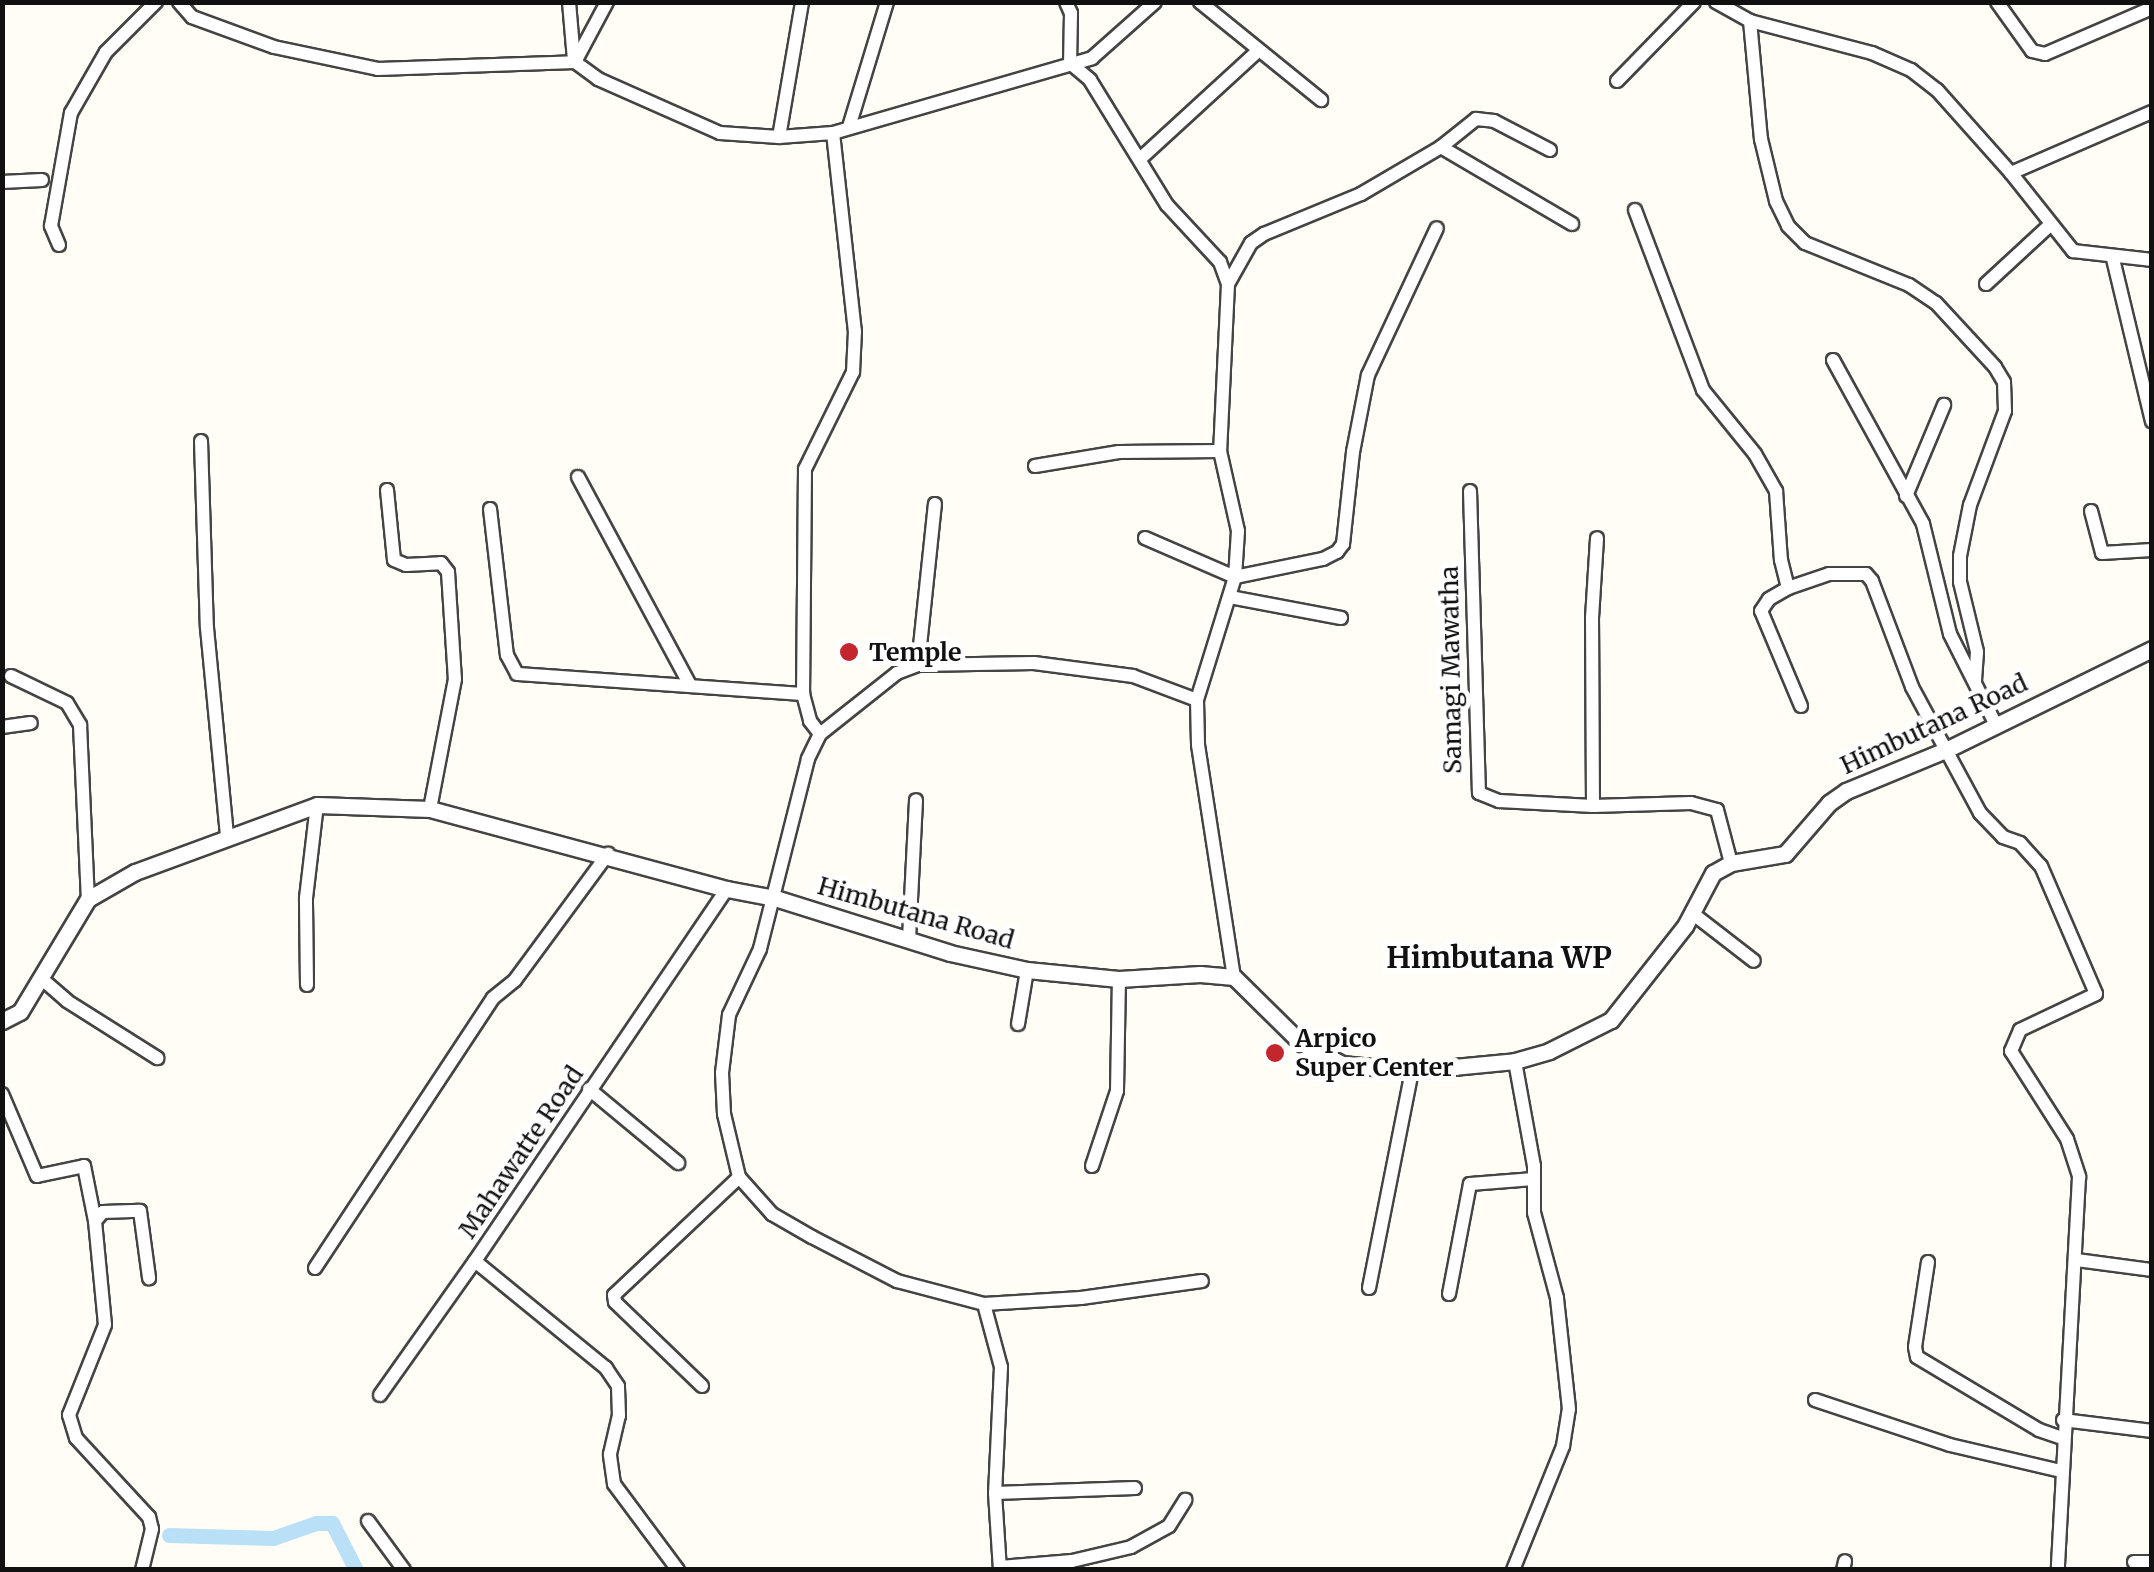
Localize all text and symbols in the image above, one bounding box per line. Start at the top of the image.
street label: Samagi Mawatha [1434,566,1468,774]
place label: Temple [869,637,961,667]
marker: Temple [838,641,860,663]
street label: Himbutana Road [1836,668,2032,780]
street label: Himbutana Road [814,871,1018,955]
district label: Himbutana WP [1386,939,1612,975]
place label: Arpico Super Center [1295,1024,1454,1083]
marker: Arpico Super Center [1264,1042,1286,1064]
street label: Mahawatte Road [452,1060,590,1244]

